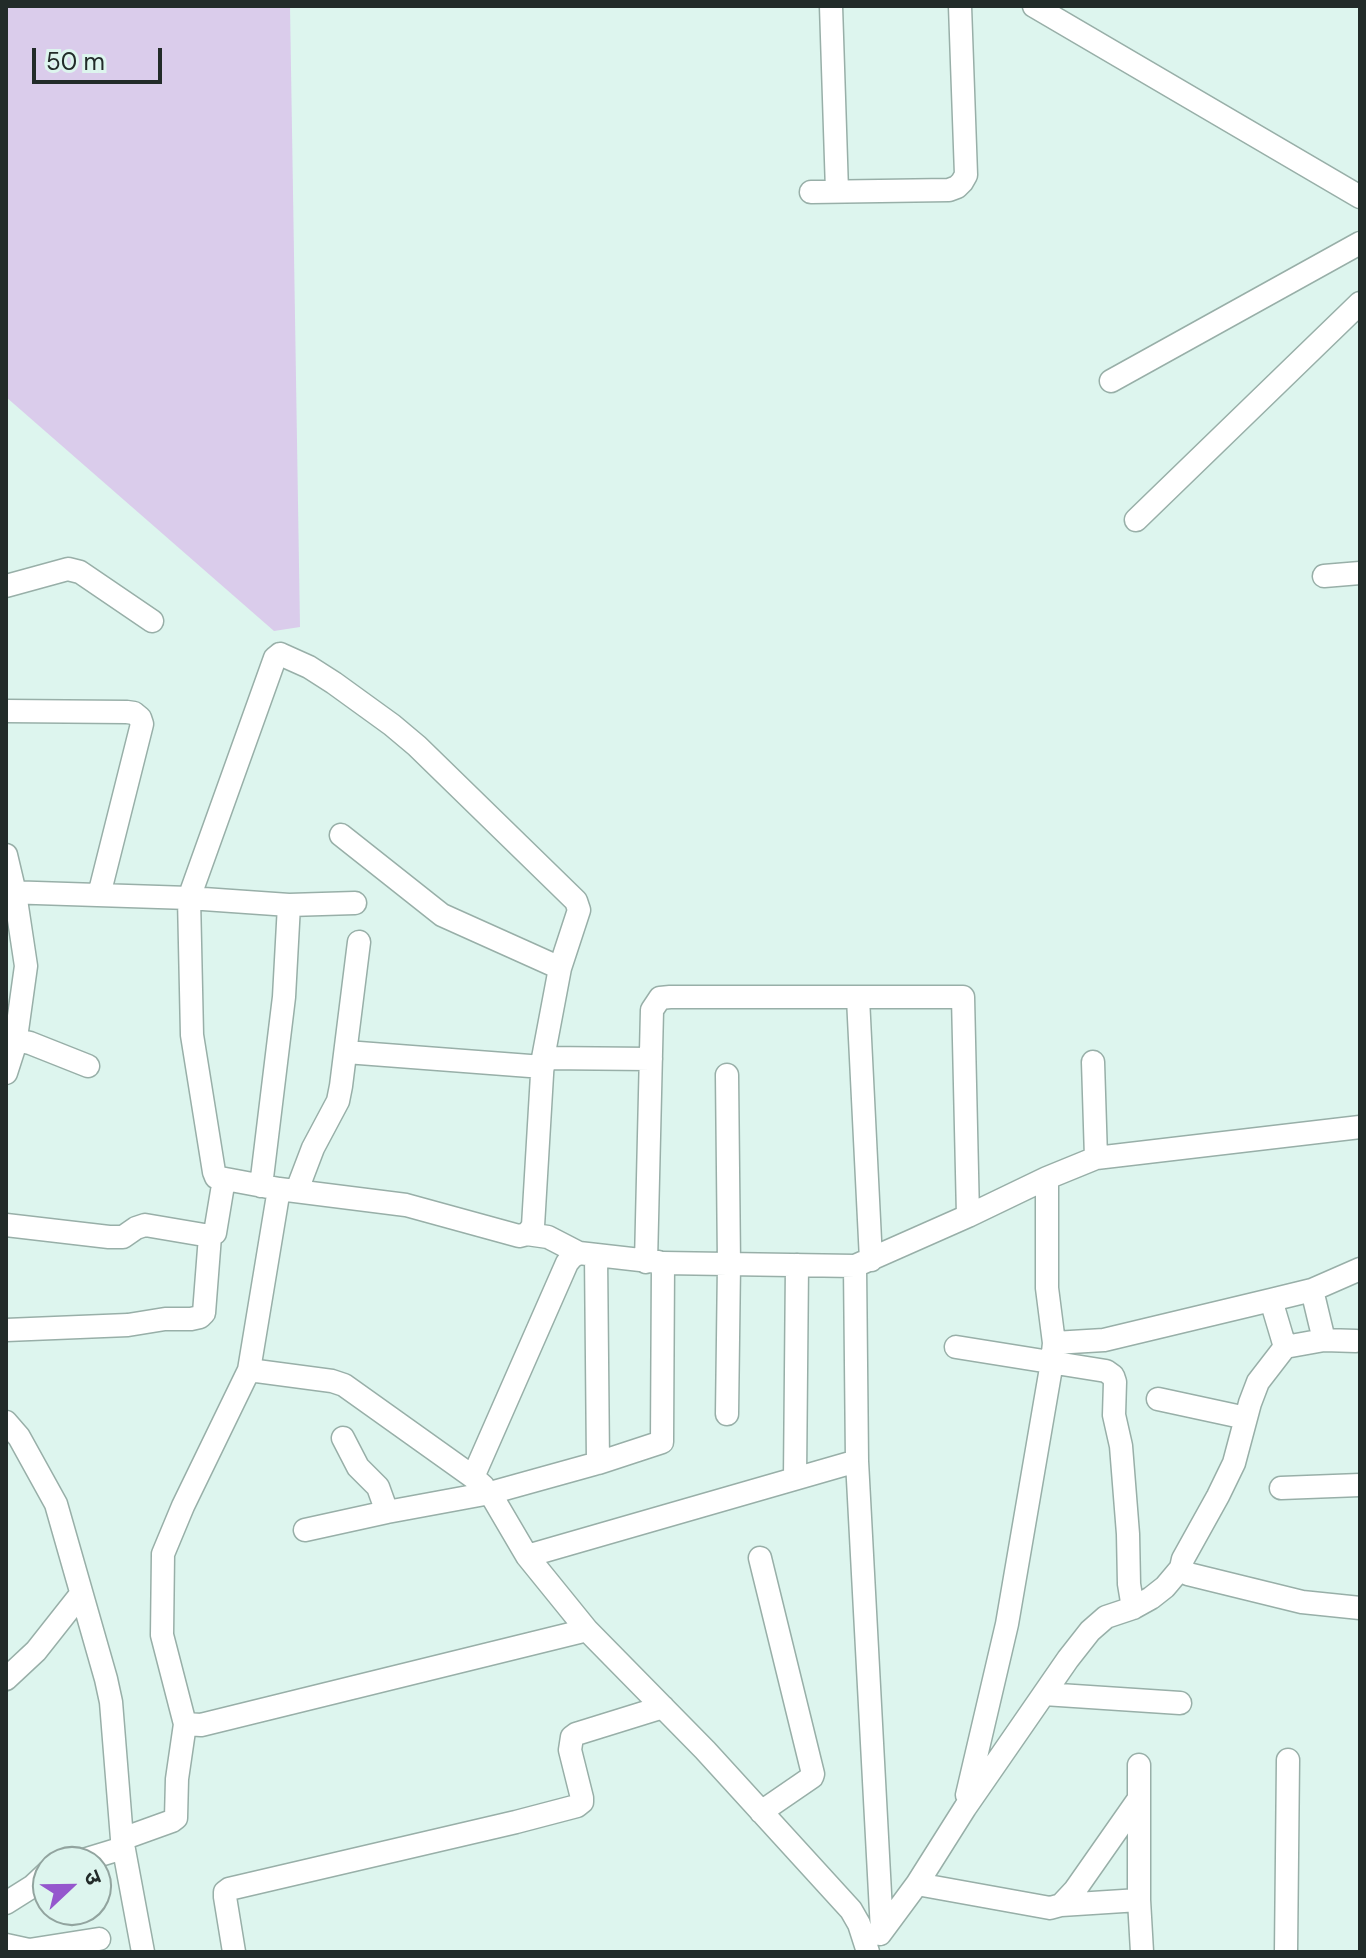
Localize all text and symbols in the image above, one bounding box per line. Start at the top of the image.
scale bar [36,32,166,82]
text: 50 m [46,46,105,77]
north arrow [32,1846,112,1926]
text: उ [77,1866,109,1889]

